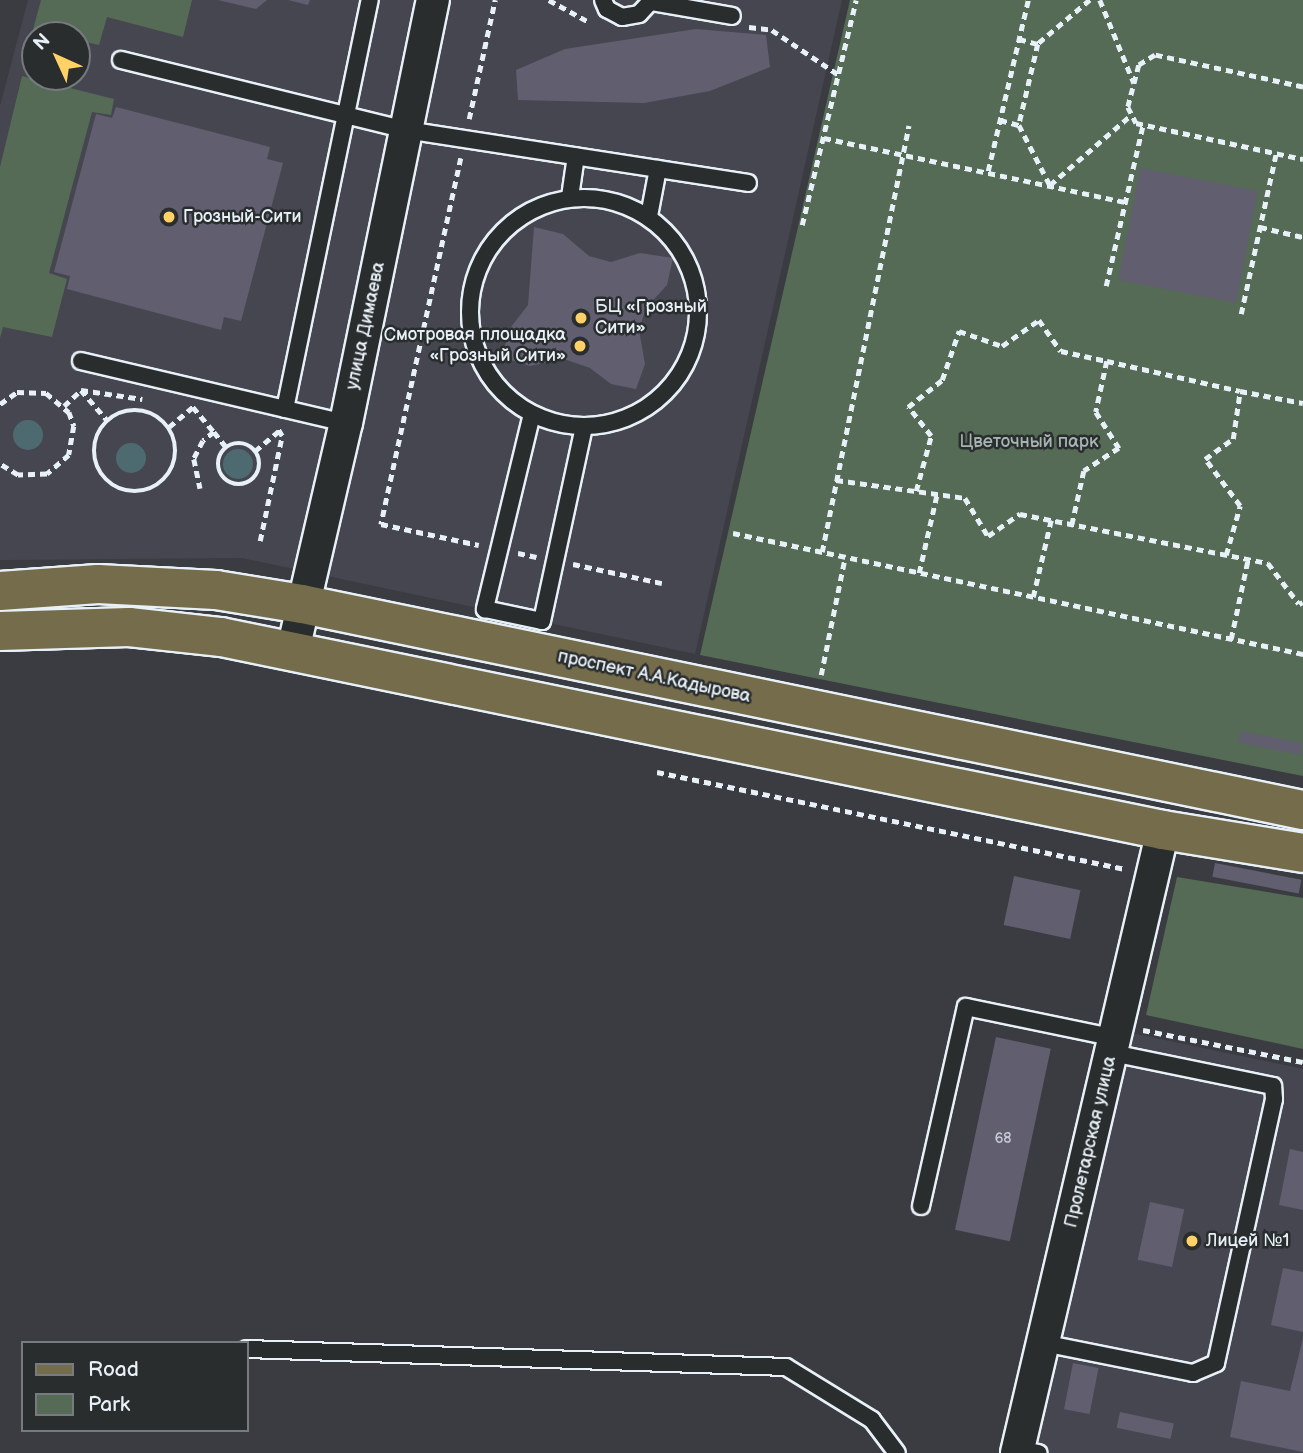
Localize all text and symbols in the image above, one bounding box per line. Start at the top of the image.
north arrow [21,21,91,91]
text: N [29,29,55,55]
place label: Грозный-Сити [183,206,302,228]
marker: Грозный-Сити [161,209,177,225]
street label: улица Димаева [342,260,390,392]
place label: БЦ «Грозный Сити» [595,297,707,340]
marker: БЦ «Грозный Сити» [573,310,589,326]
place label: Смотровая площадка «Грозный Сити» [384,325,566,368]
marker: Смотровая площадка «Грозный Сити» [572,338,588,354]
park label: Цветочный парк [960,431,1098,453]
street label: проспект А.А.Кадырова [556,646,752,708]
street label: Пролетарская улица [1061,1054,1121,1230]
house number: 68 [995,1131,1011,1147]
place label: Лицей №1 [1206,1230,1290,1252]
marker: Лицей №1 [1184,1233,1200,1249]
legend [21,1341,248,1432]
text: Road [88,1357,139,1382]
text: Park [88,1392,130,1417]

